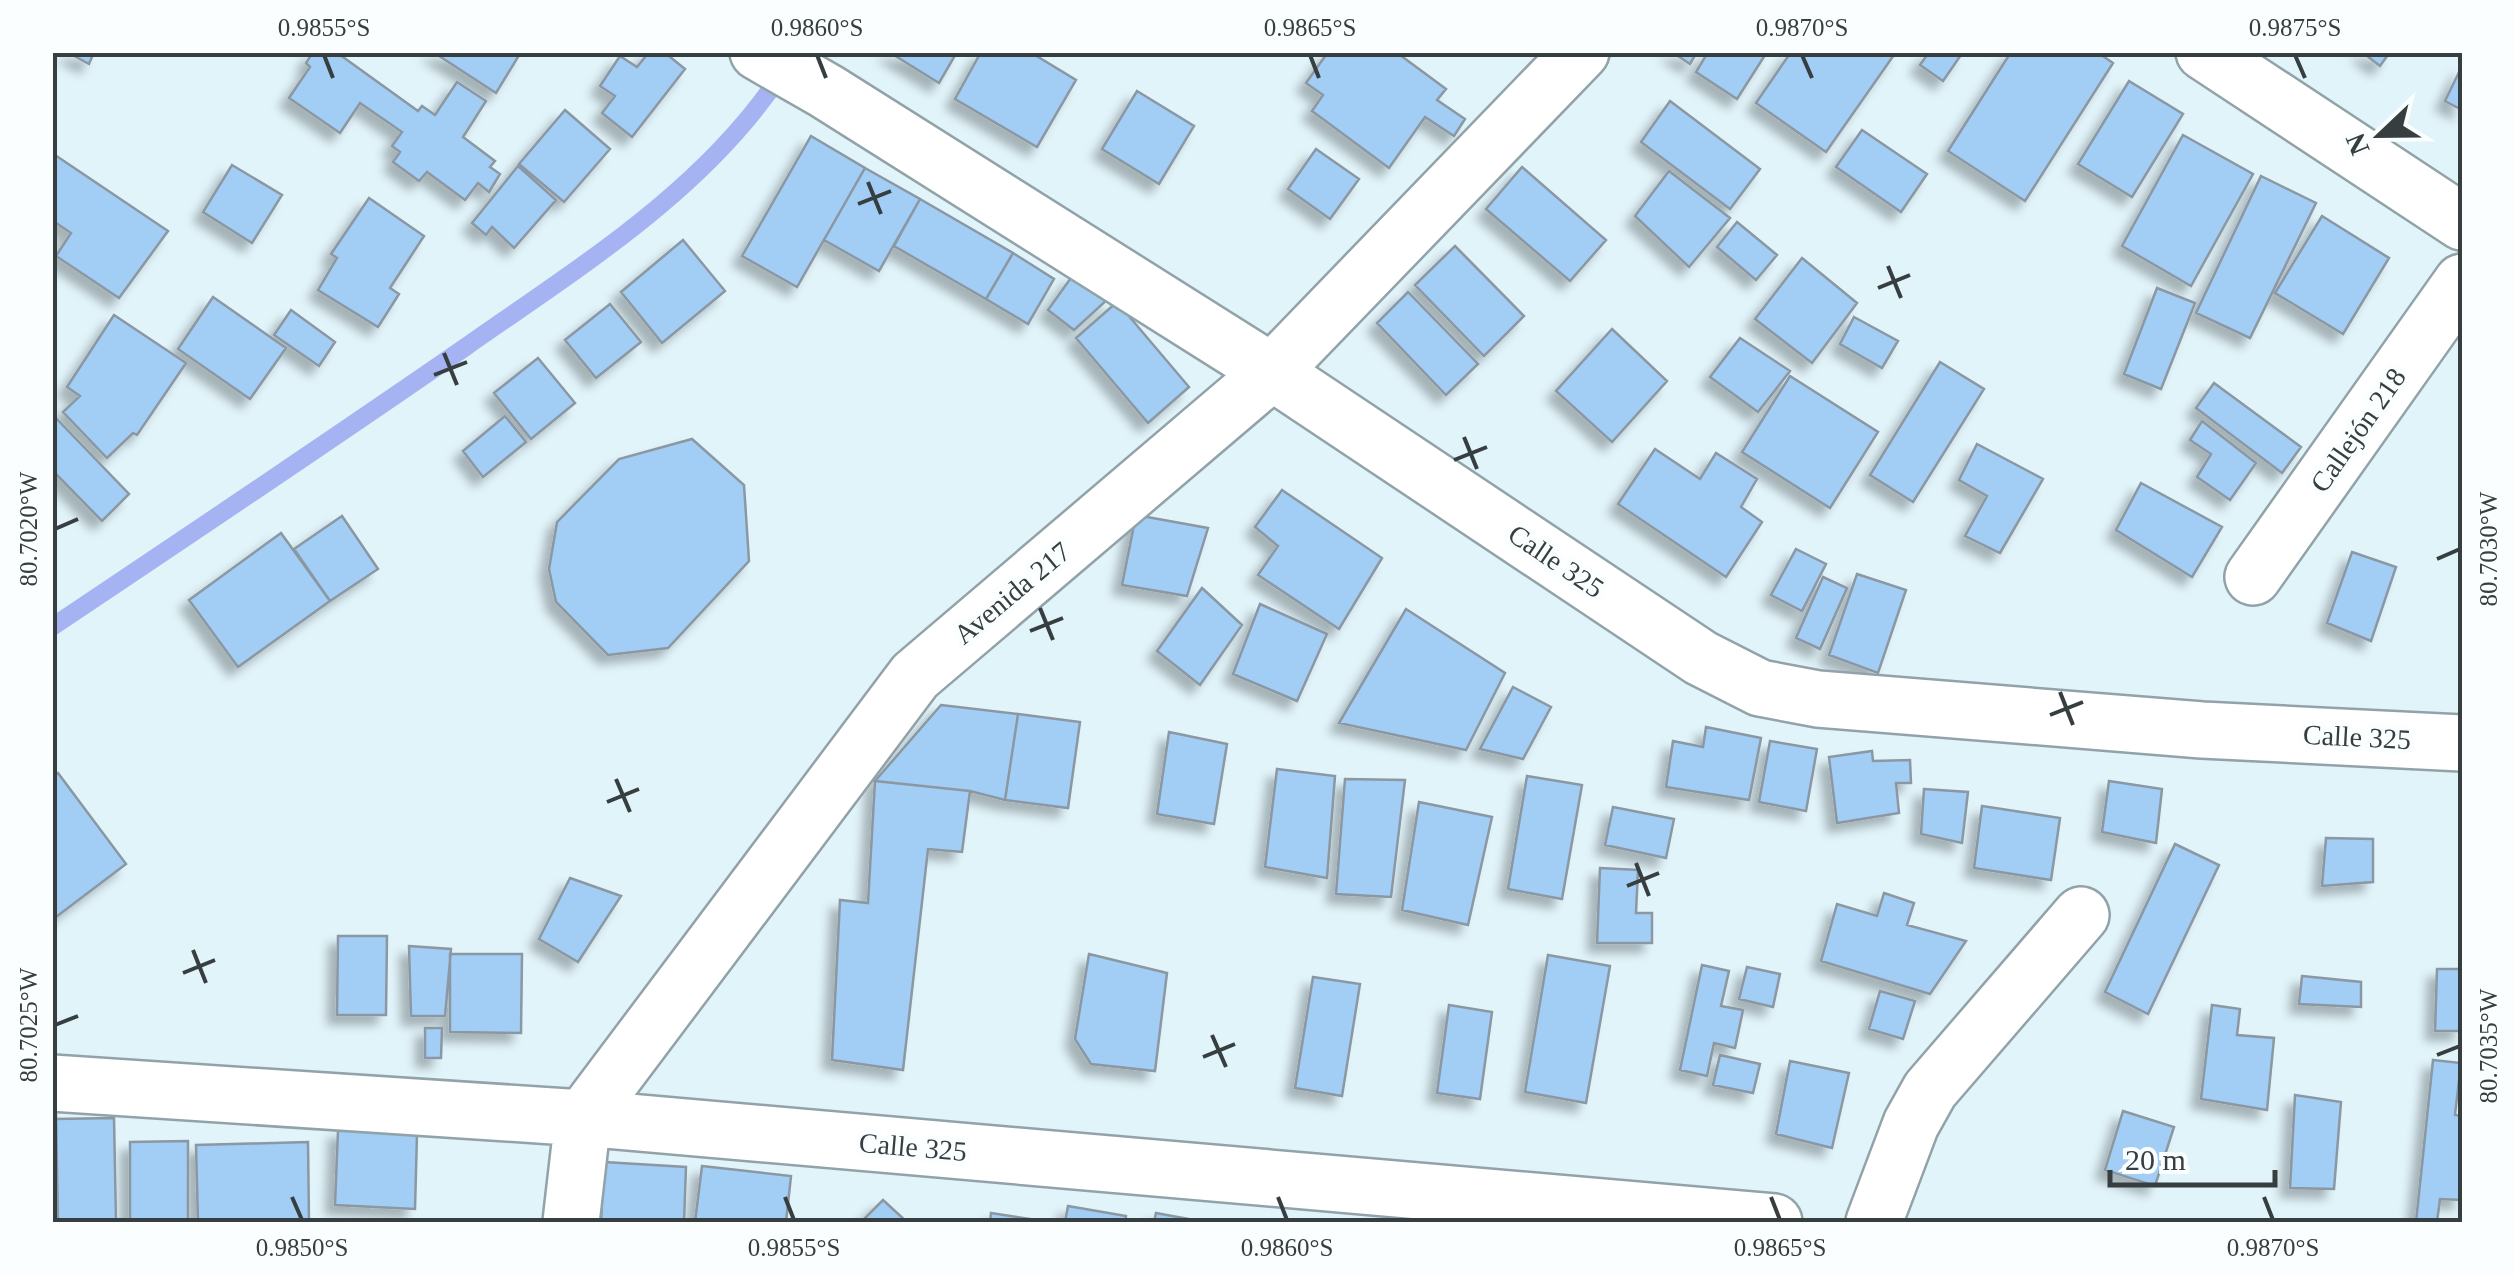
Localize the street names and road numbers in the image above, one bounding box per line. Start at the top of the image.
street label: Callejón 218 [2304,362,2412,498]
street label: Calle 325 [1503,518,1609,604]
street label: Avenida 217 [948,536,1076,650]
street label: Calle 325 [2302,719,2412,755]
street label: Calle 325 [858,1127,968,1167]

